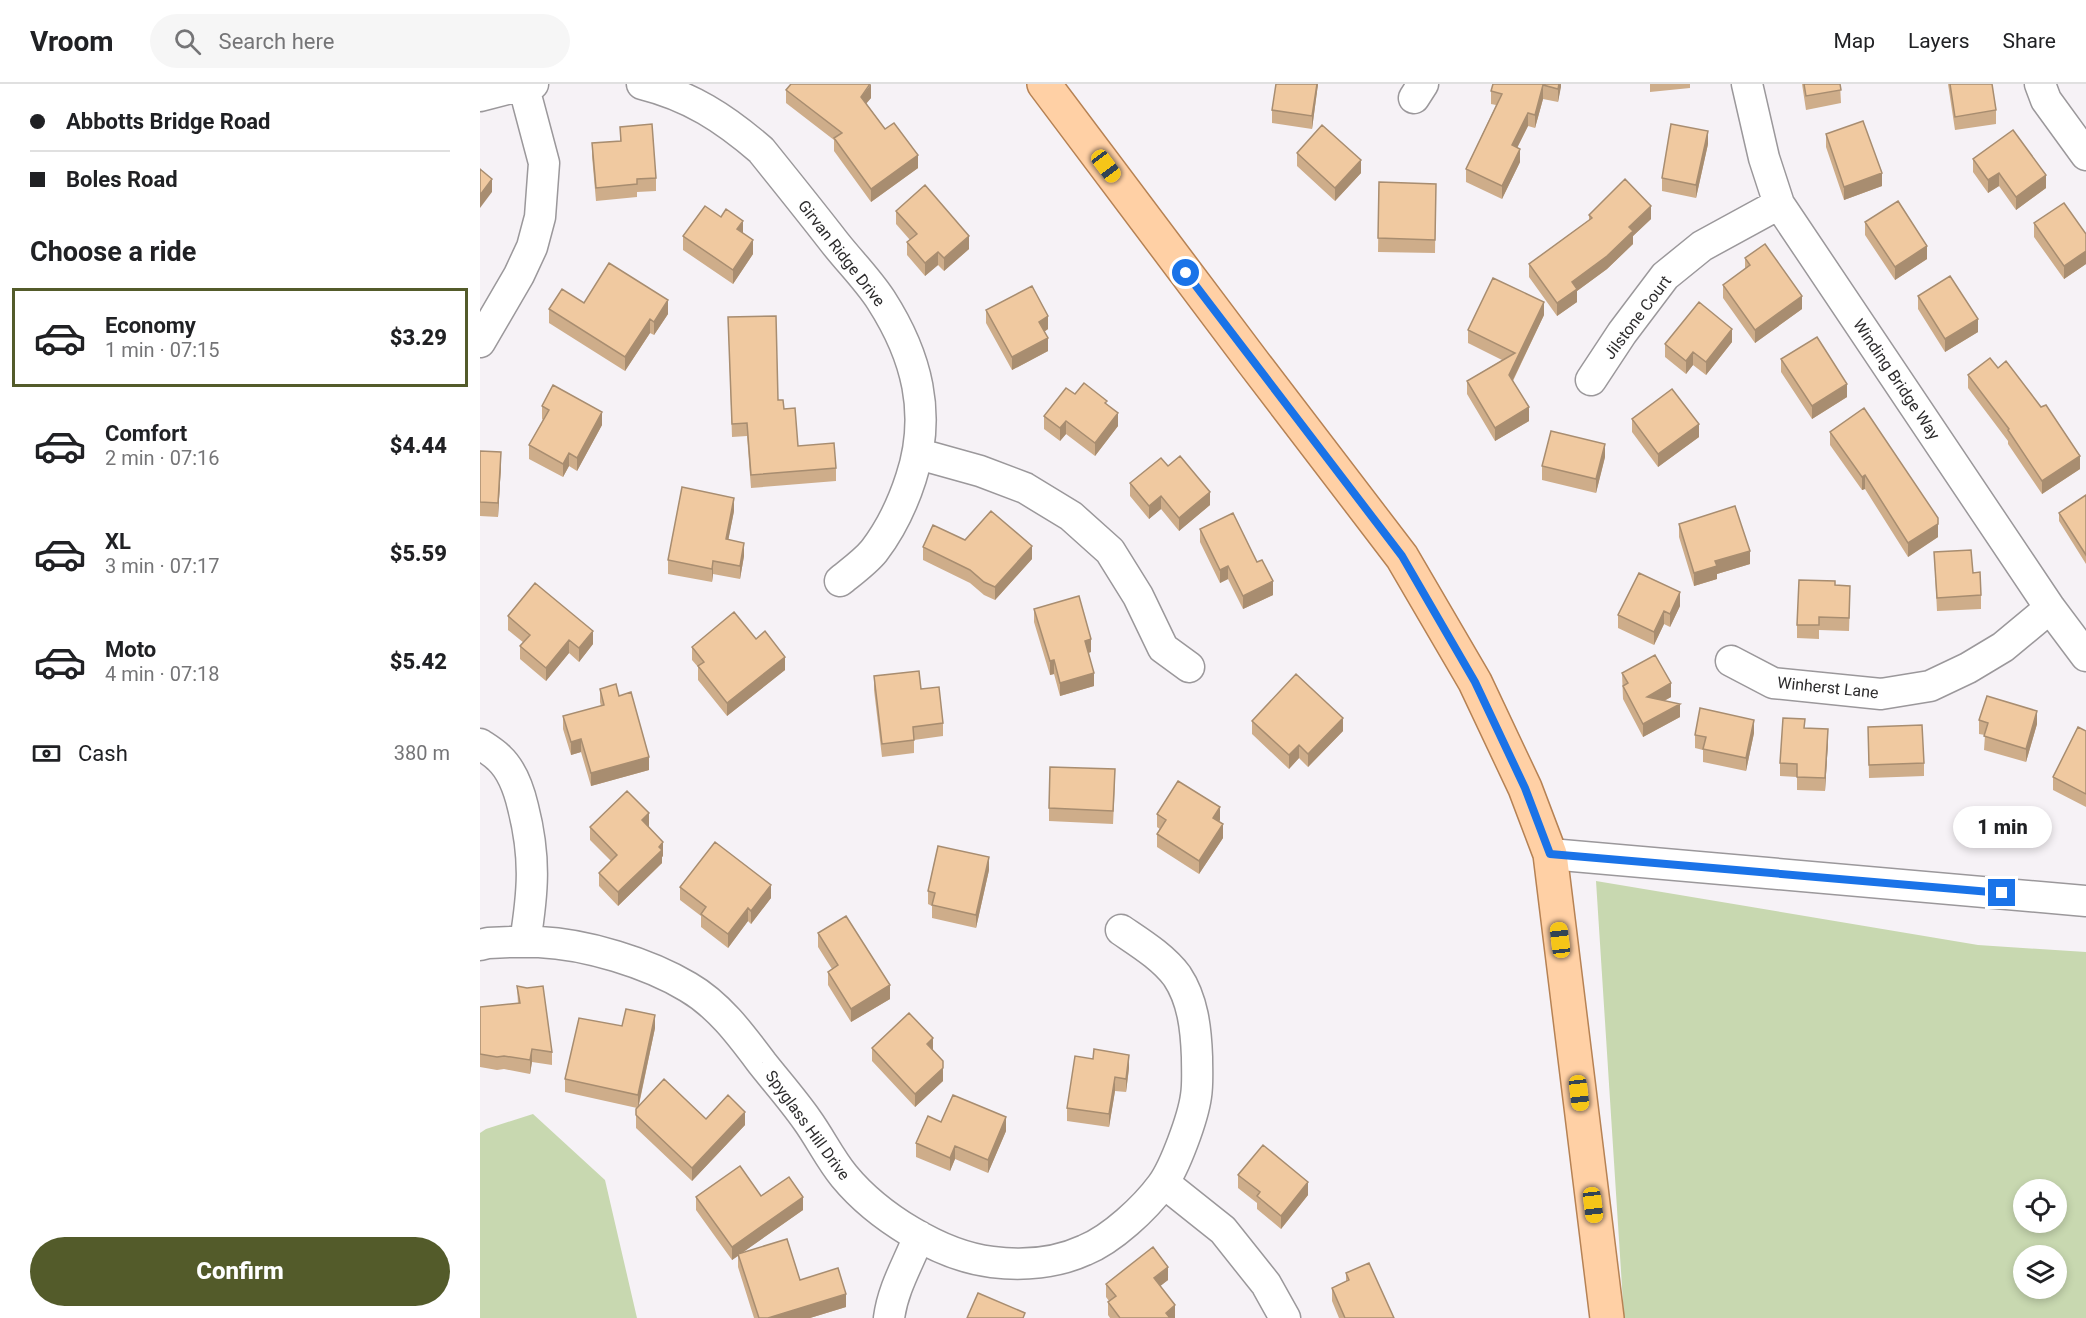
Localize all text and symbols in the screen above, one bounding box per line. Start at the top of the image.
search box [150,14,570,68]
text: Vroom [30,25,114,58]
icon: search [171,25,204,58]
text: Search here [219,29,334,54]
text: Map [1833,29,1875,53]
text: Layers [1908,29,1969,53]
text: Share [2002,29,2056,53]
text: Abbotts Bridge Road [66,109,271,134]
car [1088,146,1124,186]
text: Boles Road [66,167,178,192]
street label: Girvan Ridge Drive [794,196,889,310]
text: Choose a ride [30,236,196,268]
route start [1172,259,1199,286]
street label: Jilstone Court [1600,272,1675,363]
icon: car [33,311,87,365]
text: Economy [105,313,196,338]
street label: Winding Bridge Way [1849,315,1944,444]
text: $3.29 [390,325,447,350]
text: 1 min · 07:15 [105,338,220,362]
icon: car [33,419,87,473]
text: Comfort [105,421,187,446]
text: $4.44 [390,433,447,458]
text: 2 min · 07:16 [105,446,220,470]
icon: car [33,527,87,581]
text: XL [105,529,131,554]
text: $5.59 [390,541,447,566]
text: 3 min · 07:17 [105,554,220,578]
icon: car [33,635,87,689]
text: Moto [105,637,156,662]
text: $5.42 [390,649,447,674]
text: 4 min · 07:18 [105,662,220,686]
street label: Winherst Lane [1776,673,1880,702]
icon: cash [30,737,63,770]
text: Cash [78,741,128,766]
text: 380 m [394,741,450,765]
callout: 1 min [1952,806,2051,848]
text: 1 min [1977,815,2028,839]
route end [1988,879,2015,906]
car [1549,921,1571,959]
street label: Spyglass Hill Drive [761,1067,854,1184]
car [1568,1074,1590,1112]
map controls [2013,1179,2067,1299]
button: locate [2013,1179,2067,1233]
car [1582,1186,1604,1224]
button: Confirm [30,1237,450,1306]
button: layers [2013,1245,2067,1299]

